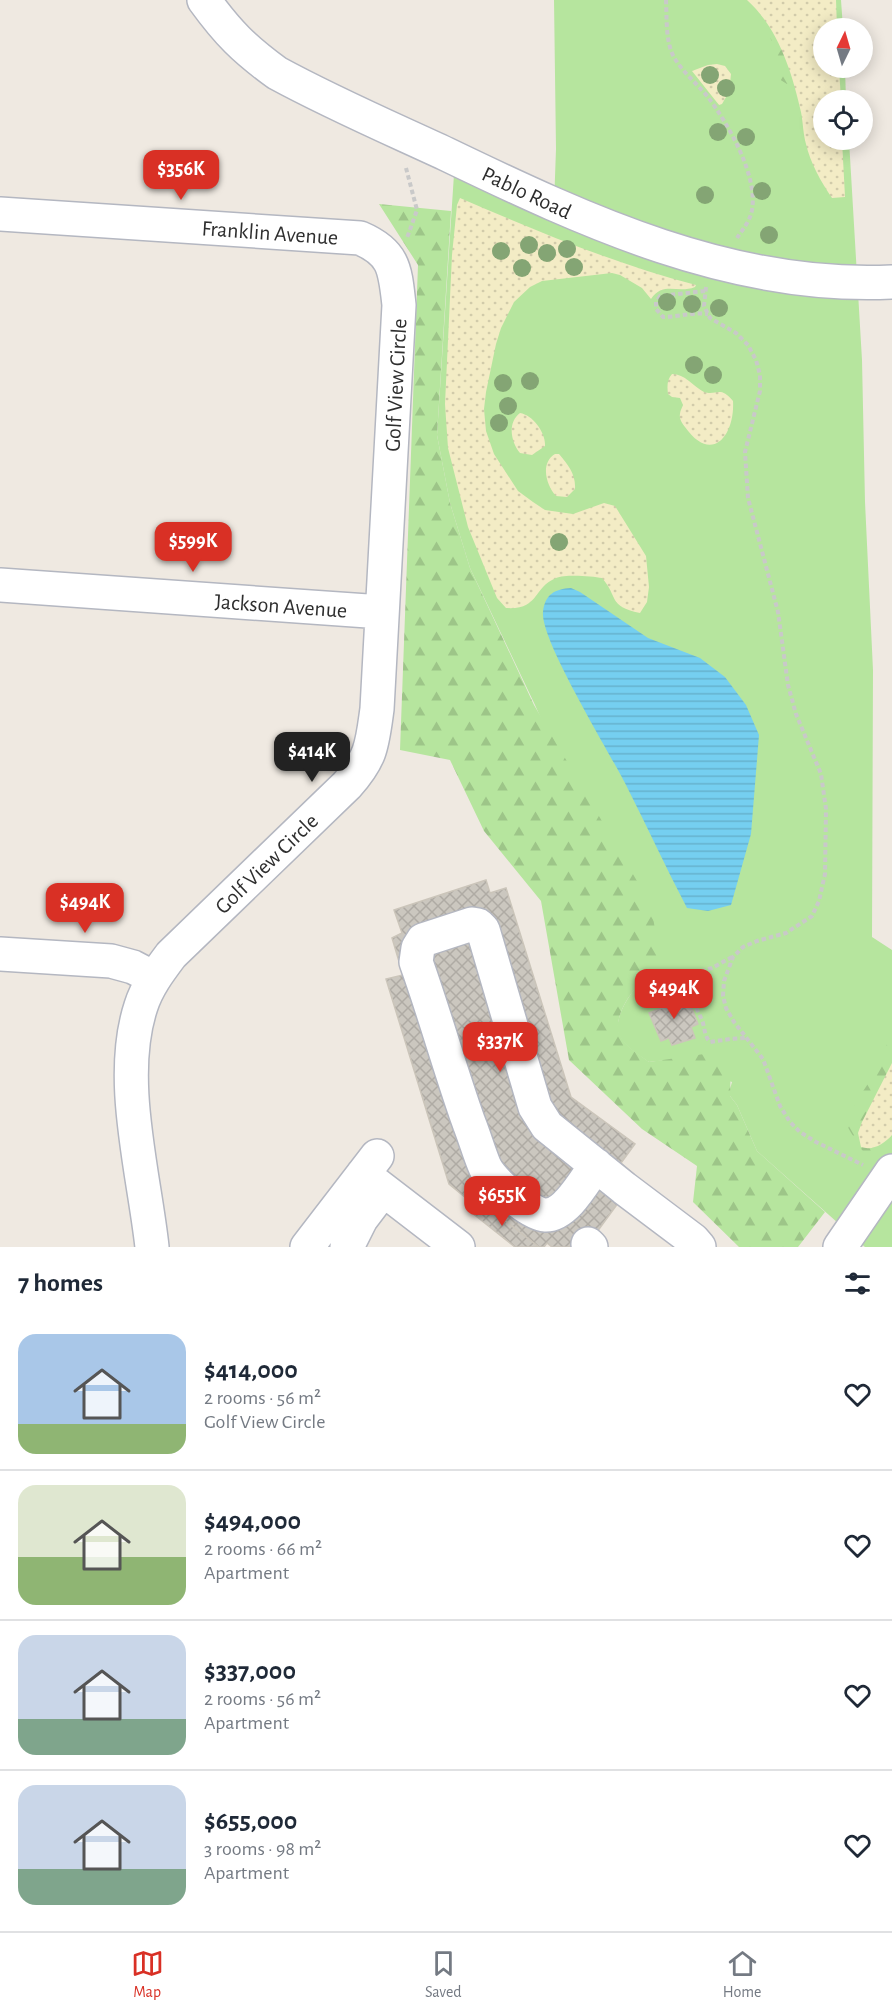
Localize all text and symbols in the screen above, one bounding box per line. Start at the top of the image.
north arrow [813,18,873,78]
map controls [813,18,873,150]
button: locate [813,90,873,150]
pin: $356K [139,150,223,201]
text: $356K [157,159,205,179]
street label: Pablo Road [478,163,575,223]
street label: Franklin Avenue [201,217,339,249]
street label: Golf View Circle [382,318,410,452]
pin: $599K [151,522,235,573]
text: $599K [169,531,217,551]
street label: Jackson Avenue [214,590,348,622]
pin: $414K [270,732,354,783]
text: $414K [288,741,336,761]
street label: Golf View Circle [211,809,322,918]
pin: $494K [43,883,127,934]
text: $494K [60,892,110,912]
pin: $494K [632,969,716,1020]
text: $494K [649,978,699,998]
pin: $337K [458,1022,542,1073]
text: $337K [477,1031,523,1051]
pin: $655K [460,1176,544,1227]
text: $655K [478,1185,526,1205]
icon: filters [841,1267,874,1300]
text: 7 homes [18,1270,103,1296]
text: $414,000 [204,1357,298,1383]
icon: home [66,1358,138,1430]
icon: heart [841,1378,874,1411]
text: 2 rooms · 56 m² [204,1388,321,1408]
text: Golf View Circle [204,1412,325,1432]
text: $494,000 [204,1508,301,1534]
icon: home [66,1509,138,1581]
icon: heart [841,1529,874,1562]
text: 2 rooms · 66 m² [204,1539,322,1559]
text: Apartment [204,1563,289,1583]
text: $337,000 [204,1658,296,1684]
icon: home [66,1659,138,1731]
icon: heart [841,1679,874,1712]
text: 2 rooms · 56 m² [204,1689,321,1709]
text: Apartment [204,1713,289,1733]
text: $655,000 [204,1808,297,1834]
icon: home [66,1809,138,1881]
icon: heart [841,1829,874,1862]
text: 3 rooms · 98 m² [204,1839,321,1859]
text: Apartment [204,1863,289,1883]
tab: Map [131,1947,164,2002]
tab: Saved [425,1947,462,2002]
tab: Home [723,1947,761,2002]

